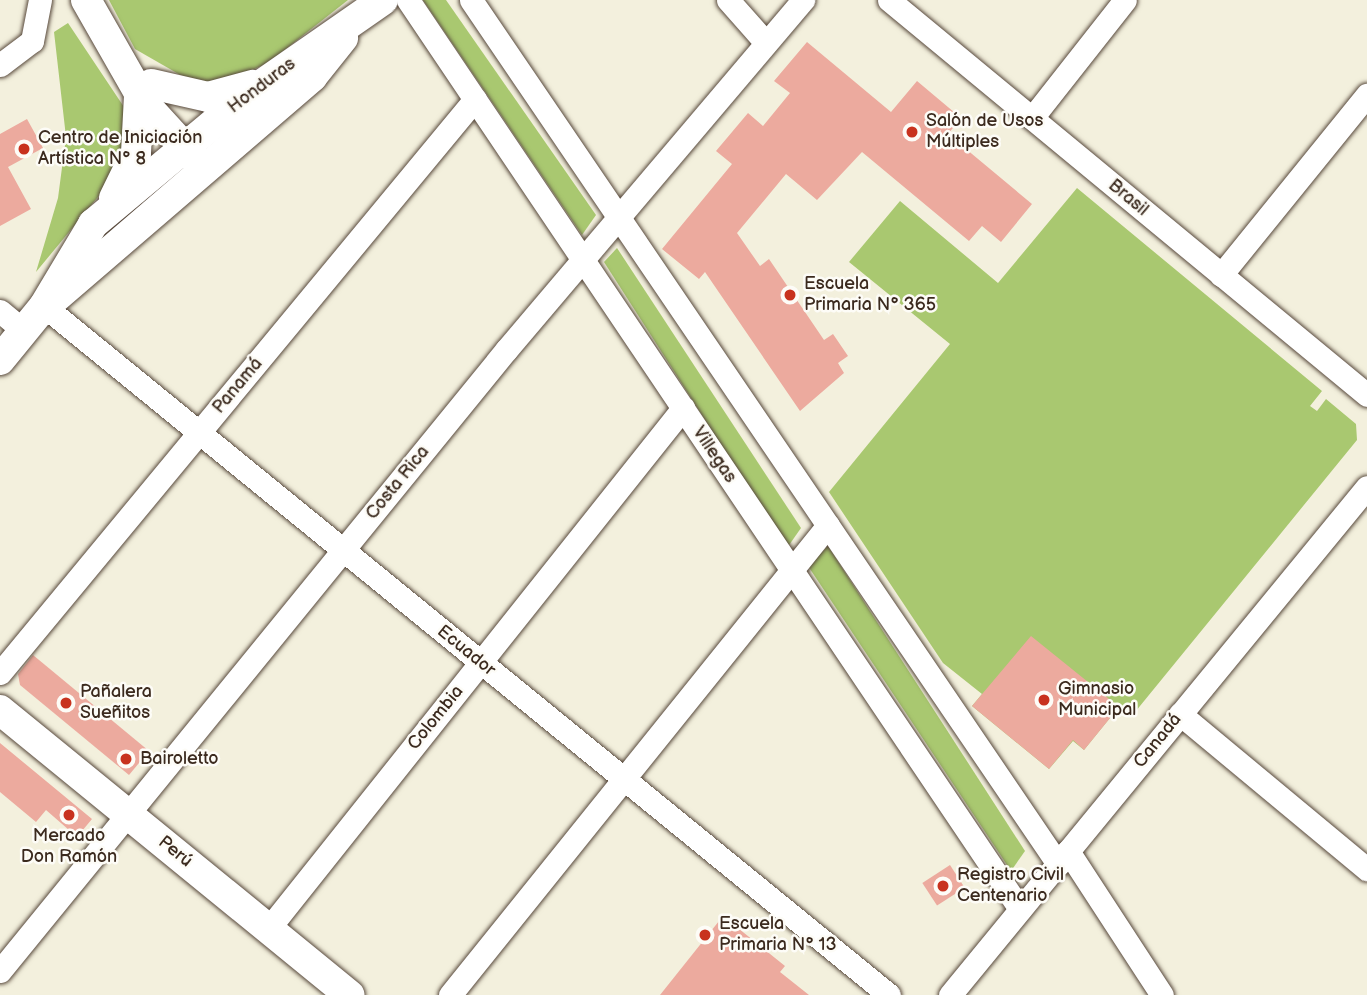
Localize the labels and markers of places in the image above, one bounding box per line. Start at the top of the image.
place label: Salón de Usos Múltiples [926,111,1043,154]
marker: Salón de Usos Múltiples [904,124,920,140]
place label: Centro de Iniciación Artística N° 8 [38,128,202,170]
marker: Centro de Iniciación Artística N° 8 [16,141,32,157]
place label: Escuela Primaria N° 365 [804,274,936,316]
marker: Escuela Primaria N° 365 [782,287,798,303]
place label: Gimnasio Municipal [1058,679,1136,722]
place label: Pañalera Sueñitos [80,682,152,724]
marker: Gimnasio Municipal [1036,692,1052,708]
marker: Pañalera Sueñitos [58,695,74,711]
place label: Bairoletto [140,748,218,770]
marker: Bairoletto [118,751,134,767]
marker: Mercado Don Ramón [61,807,77,823]
place label: Mercado Don Ramón [21,826,117,868]
place label: Registro Civil Centenario [957,865,1064,908]
marker: Registro Civil Centenario [935,878,951,894]
place label: Escuela Primaria N° 13 [719,914,837,956]
marker: Escuela Primaria N° 13 [697,927,713,943]

